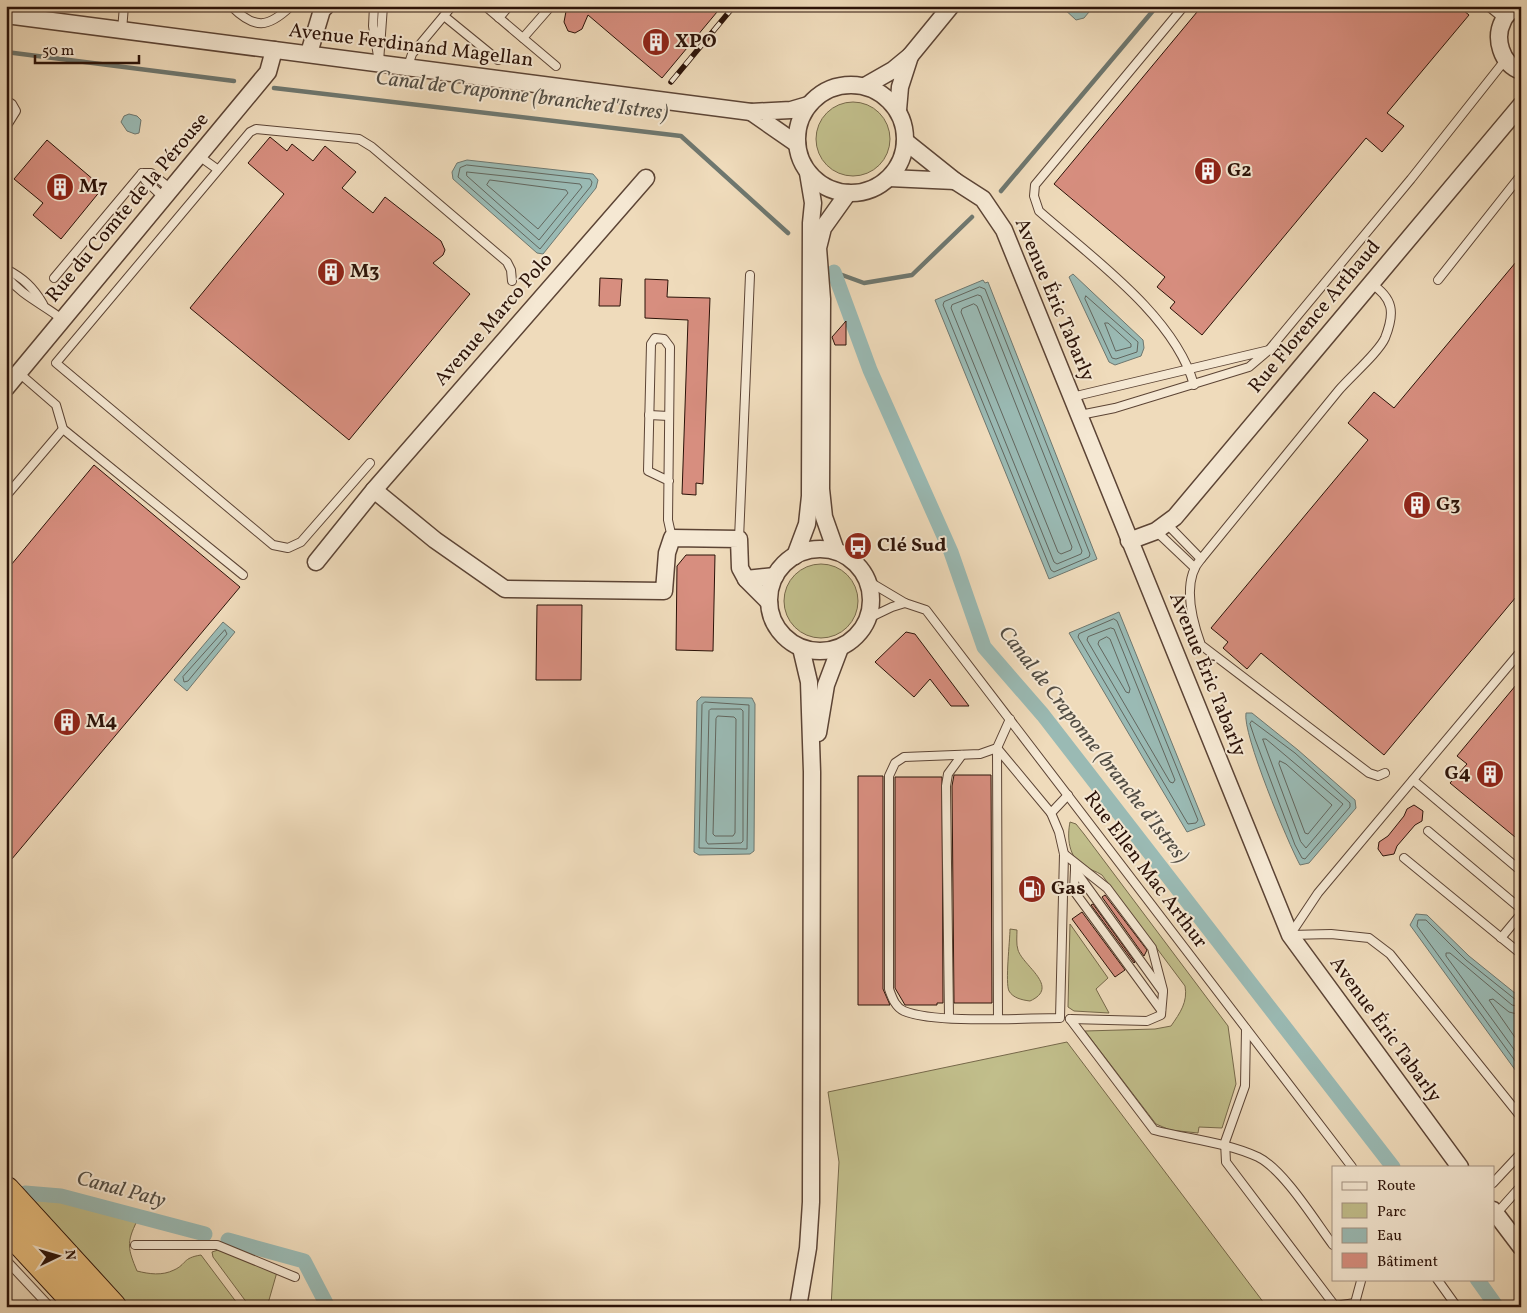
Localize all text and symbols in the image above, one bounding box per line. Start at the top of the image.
street label: Avenue Ferdinand Magellan [287,17,535,75]
building icon: XPO [641,27,671,57]
place label: XPO [675,28,717,56]
scale bar [35,32,139,64]
text: 50 m [42,41,74,62]
water label: Canal de Craponne (branche d'Istres) [374,64,670,128]
street label: Rue du Comte de la Pérouse [40,107,216,309]
building icon: G2 [1193,156,1223,186]
place label: G2 [1227,157,1252,185]
building icon: M7 [45,172,75,202]
place label: M7 [79,173,108,201]
street label: Avenue Éric Tabarly [1007,214,1101,386]
street label: Rue Florence Arthaud [1242,234,1388,400]
street label: Avenue Marco Polo [428,247,560,393]
building icon: M3 [316,257,346,287]
place label: M3 [350,258,380,286]
building icon: G3 [1402,490,1432,520]
place label: G3 [1436,491,1460,519]
bus stop icon: Clé Sud [843,531,873,561]
place label: Clé Sud [877,532,946,560]
street label: Avenue Éric Tabarly [1161,589,1253,761]
water label: Canal de Craponne (branche d'Istres) [991,620,1195,870]
building icon: M4 [52,707,82,737]
place label: M4 [86,708,117,736]
building icon: G4 [1475,759,1505,789]
place label: G4 [1445,760,1471,788]
street label: Rue Ellen Mac Arthur [1077,786,1213,954]
fuel station icon: Gas [1017,874,1047,904]
place label: Gas [1051,875,1085,903]
street label: Avenue Éric Tabarly [1322,951,1448,1109]
water label: Canal Paty [73,1164,169,1216]
legend [1332,1166,1494,1280]
text: Route [1377,1176,1416,1197]
text: Parc [1377,1202,1406,1223]
text: Eau [1377,1226,1402,1247]
north arrow [32,1230,82,1280]
text: N [60,1249,79,1261]
text: Bâtiment [1377,1252,1438,1273]

